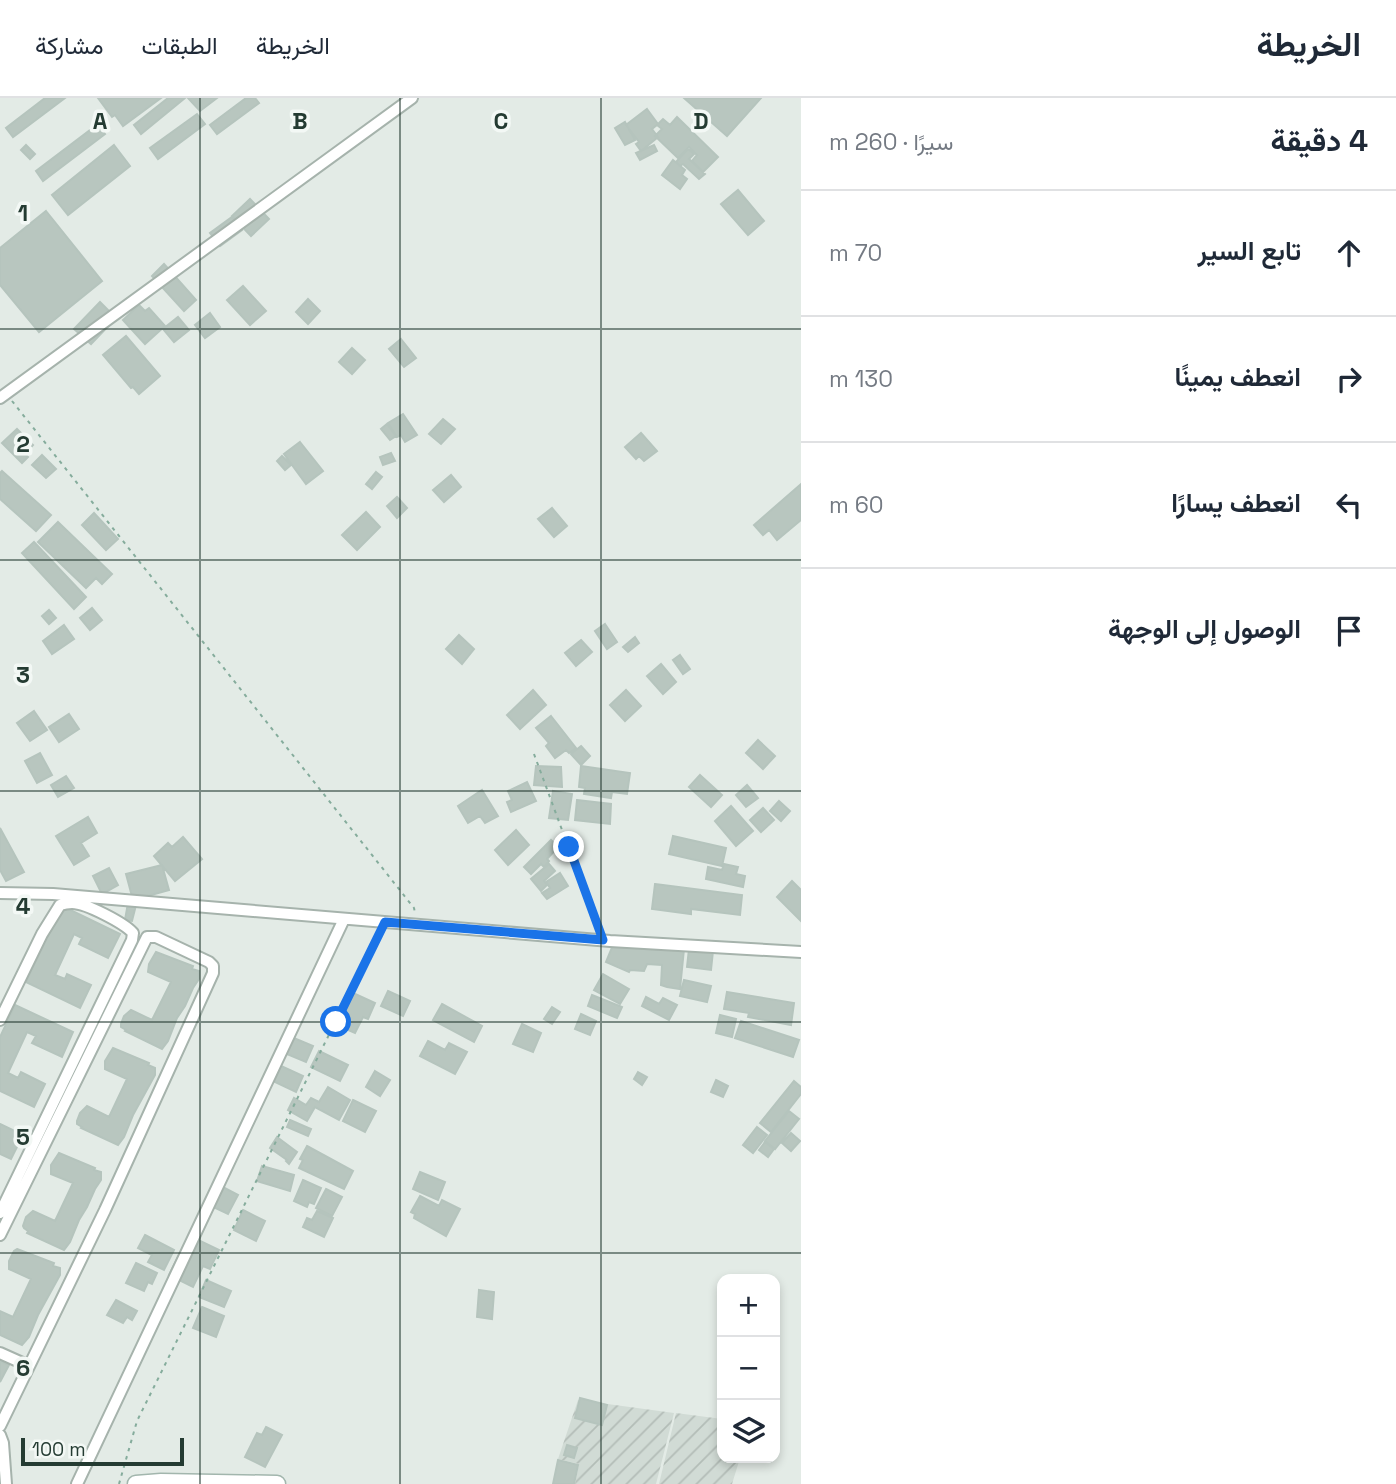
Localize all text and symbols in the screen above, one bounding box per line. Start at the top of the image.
text: الخريطة [1257,24,1361,66]
text: مشاركة [35,30,103,61]
text: الطبقات [141,30,218,61]
text: الخريطة [256,30,330,61]
text: A [93,106,108,136]
text: B [292,106,308,136]
text: C [494,106,508,136]
text: D [693,106,709,136]
text: 4 دقيقة [1271,121,1368,160]
text: سيرًا · 260 m [829,127,953,157]
text: 1 [18,198,28,228]
text: تابع السير [1197,234,1301,268]
icon: ahead [1330,234,1368,272]
text: 70 m [829,238,882,268]
text: انعطف يمينًا [1175,360,1301,394]
icon: right [1330,360,1368,398]
text: 130 m [829,364,893,394]
text: 2 [16,429,30,459]
text: انعطف يسارًا [1171,486,1301,520]
icon: left [1330,486,1368,524]
text: 60 m [829,490,884,520]
text: الوصول إلى الوجهة [1108,612,1301,646]
icon: arrive [1330,612,1368,650]
text: 3 [16,660,30,690]
route end [553,831,584,862]
text: 4 [16,891,31,921]
route start [320,1006,351,1037]
text: 5 [16,1122,30,1152]
map controls [717,1274,780,1463]
button: + [717,1274,780,1337]
button: − [717,1337,780,1400]
text: 6 [16,1353,30,1383]
button: layers [717,1400,780,1463]
scale bar [21,1435,184,1467]
text: 100 m [32,1437,86,1462]

